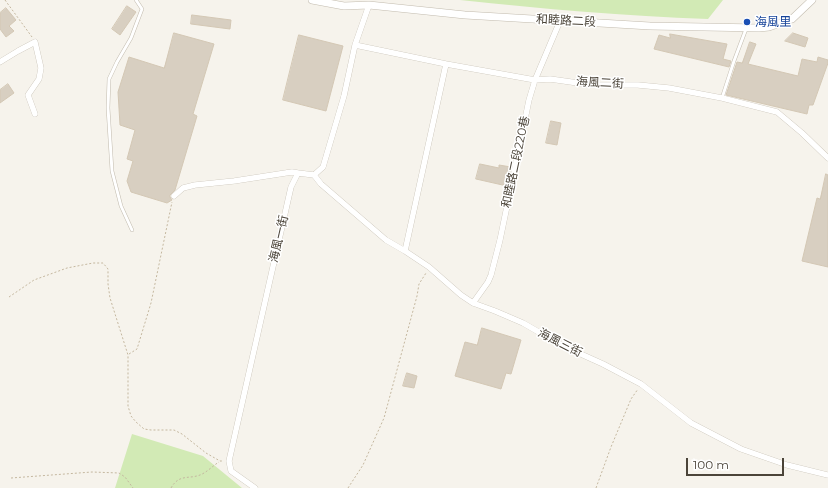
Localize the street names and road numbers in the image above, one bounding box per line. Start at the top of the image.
street label: 和睦路二段 [536,12,596,30]
street label: 海風二街 [576,75,624,91]
street label: 和睦路二段220巷 [499,115,533,209]
street label: 海風一街 [267,214,291,264]
street label: 海風三街 [535,326,585,360]

